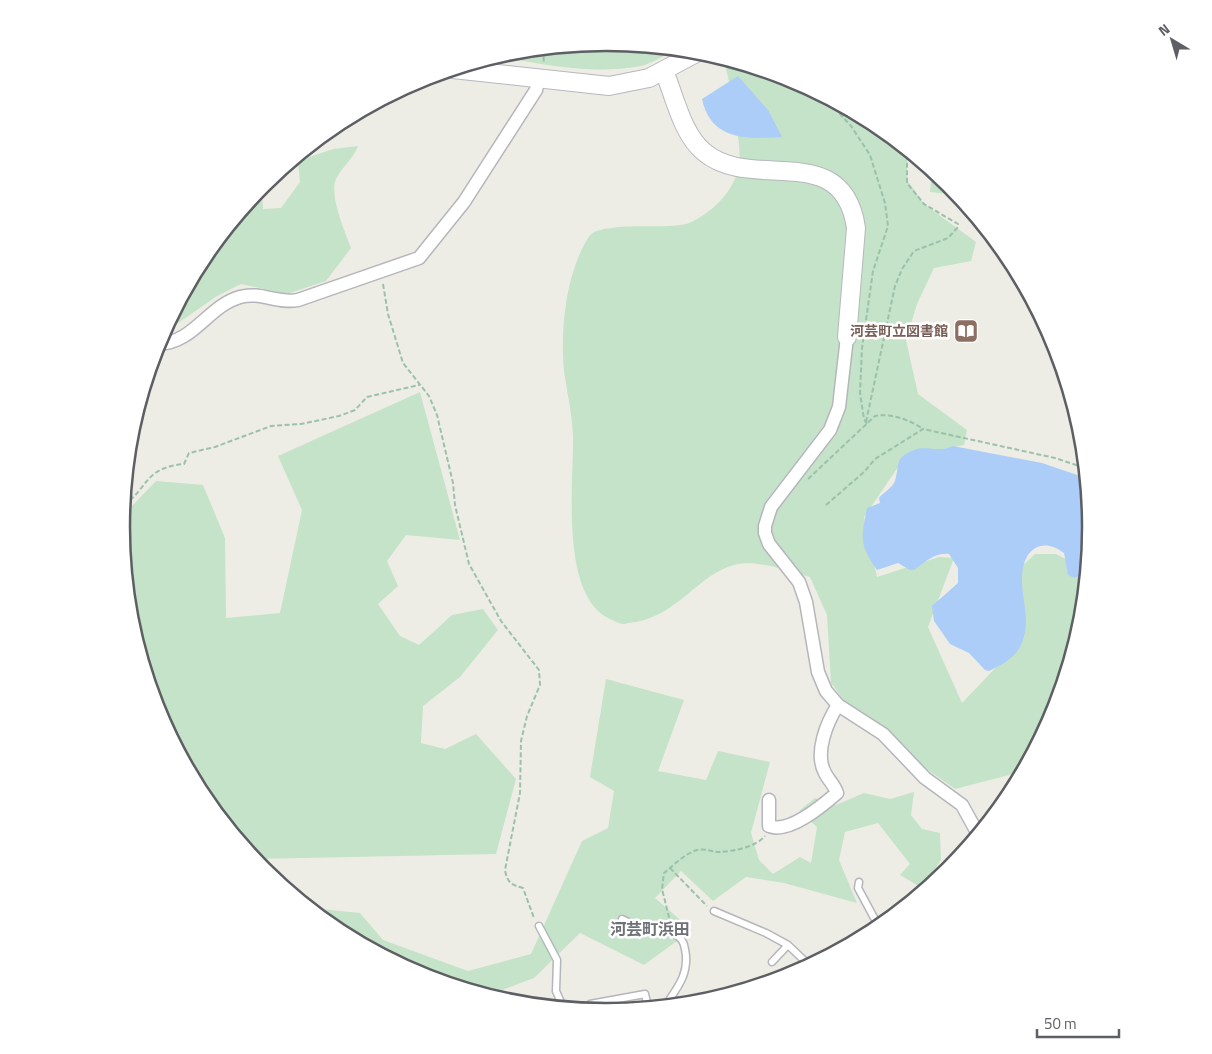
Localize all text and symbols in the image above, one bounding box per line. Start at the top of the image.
north arrow [1147,15,1197,65]
text: N [1153,18,1174,41]
library icon: 河芸町立図書館 [953,318,979,344]
place label: 河芸町立図書館 [850,320,948,341]
district label: 河芸町浜田 [610,917,690,941]
scale bar [1037,1006,1120,1038]
text: 50 m [1044,1012,1077,1035]

